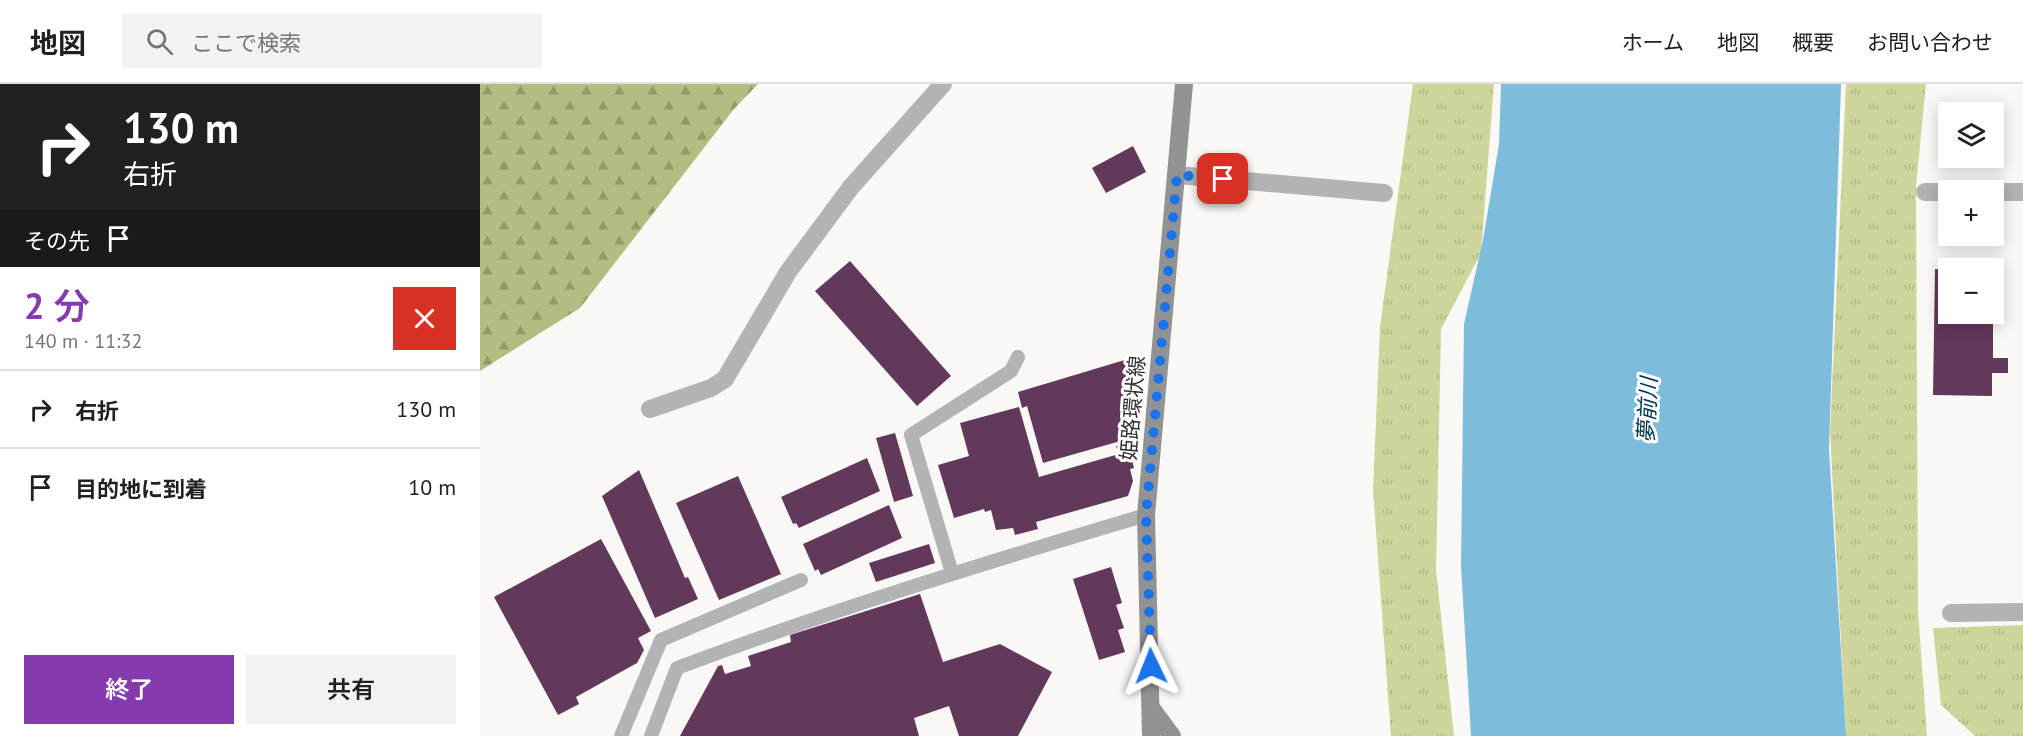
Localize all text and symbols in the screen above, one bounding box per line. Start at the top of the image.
search box [122,14,542,68]
text: 地図 [30,24,86,61]
icon: search [143,25,176,58]
text: ここで検索 [191,29,301,57]
text: ホーム [1622,29,1684,56]
text: 地図 [1717,29,1759,56]
text: 概要 [1792,29,1834,56]
text: お問い合わせ [1867,29,1993,56]
text: 130 m [123,100,239,155]
map controls [1938,102,2004,324]
button: layers [1938,102,2004,168]
icon: right [24,108,102,186]
pin [1197,153,1248,204]
text: 右折 [123,157,177,191]
icon: arrive [1206,162,1239,195]
button: + [1938,180,2004,246]
icon: arrive [102,222,135,255]
text: その先 [24,227,90,255]
button: − [1938,258,2004,324]
text: 2 分 [24,282,90,329]
button: close [393,287,456,350]
text: 140 m · 11:32 [24,328,142,354]
street label: 姫路環状線 [1114,354,1151,461]
water label: 夢前川 [1631,374,1663,444]
icon: right [24,393,57,426]
text: 130 m [396,395,456,423]
text: 右折 [75,397,119,425]
icon: arrive [24,471,57,504]
text: 10 m [408,473,456,501]
text: 目的地に到着 [75,475,207,503]
position arrow [1119,634,1183,698]
button: 終了 [24,655,234,724]
button: 共有 [246,655,456,724]

